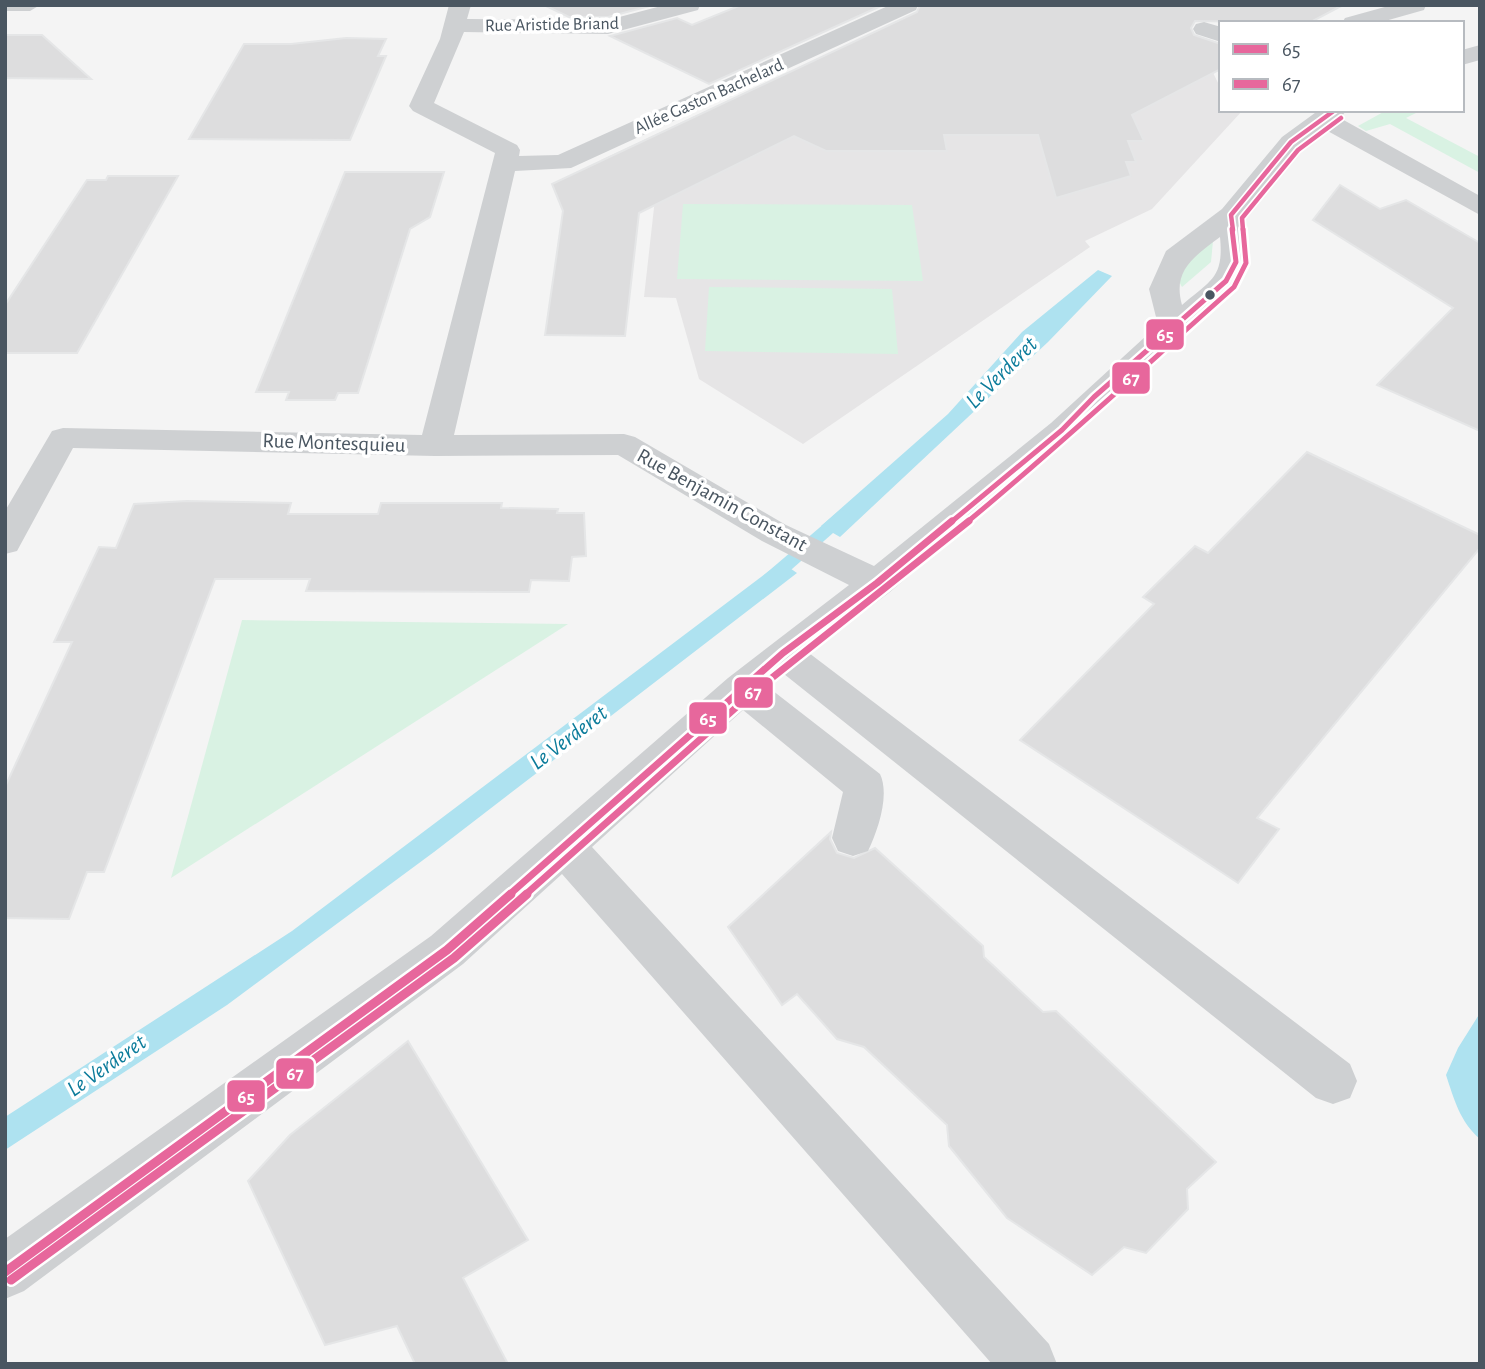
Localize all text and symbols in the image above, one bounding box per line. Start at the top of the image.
street label: Rue Aristide Briand [485,15,619,35]
legend [1219,21,1464,112]
text: 65 [1282,39,1301,60]
street label: Allée Gaston Bachelard [632,56,786,138]
text: 67 [1282,74,1301,95]
unlabelled marker [1203,288,1217,302]
line badge: 65 [1145,318,1185,351]
text: 65 [1156,326,1174,345]
water label: Le Verderet [962,333,1042,413]
line badge: 67 [1111,361,1151,395]
text: 67 [1122,370,1140,389]
street label: Rue Montesquieu [262,430,406,456]
street label: Rue Benjamin Constant [633,445,811,556]
line badge: 67 [733,676,774,709]
text: 67 [744,684,762,703]
water label: Le Verderet [526,701,612,774]
line badge: 65 [688,701,728,735]
text: 65 [699,710,717,729]
water label: Le Verderet [63,1030,151,1101]
line badge: 67 [275,1057,315,1090]
text: 67 [286,1065,304,1084]
line badge: 65 [226,1079,266,1113]
text: 65 [237,1088,255,1107]

